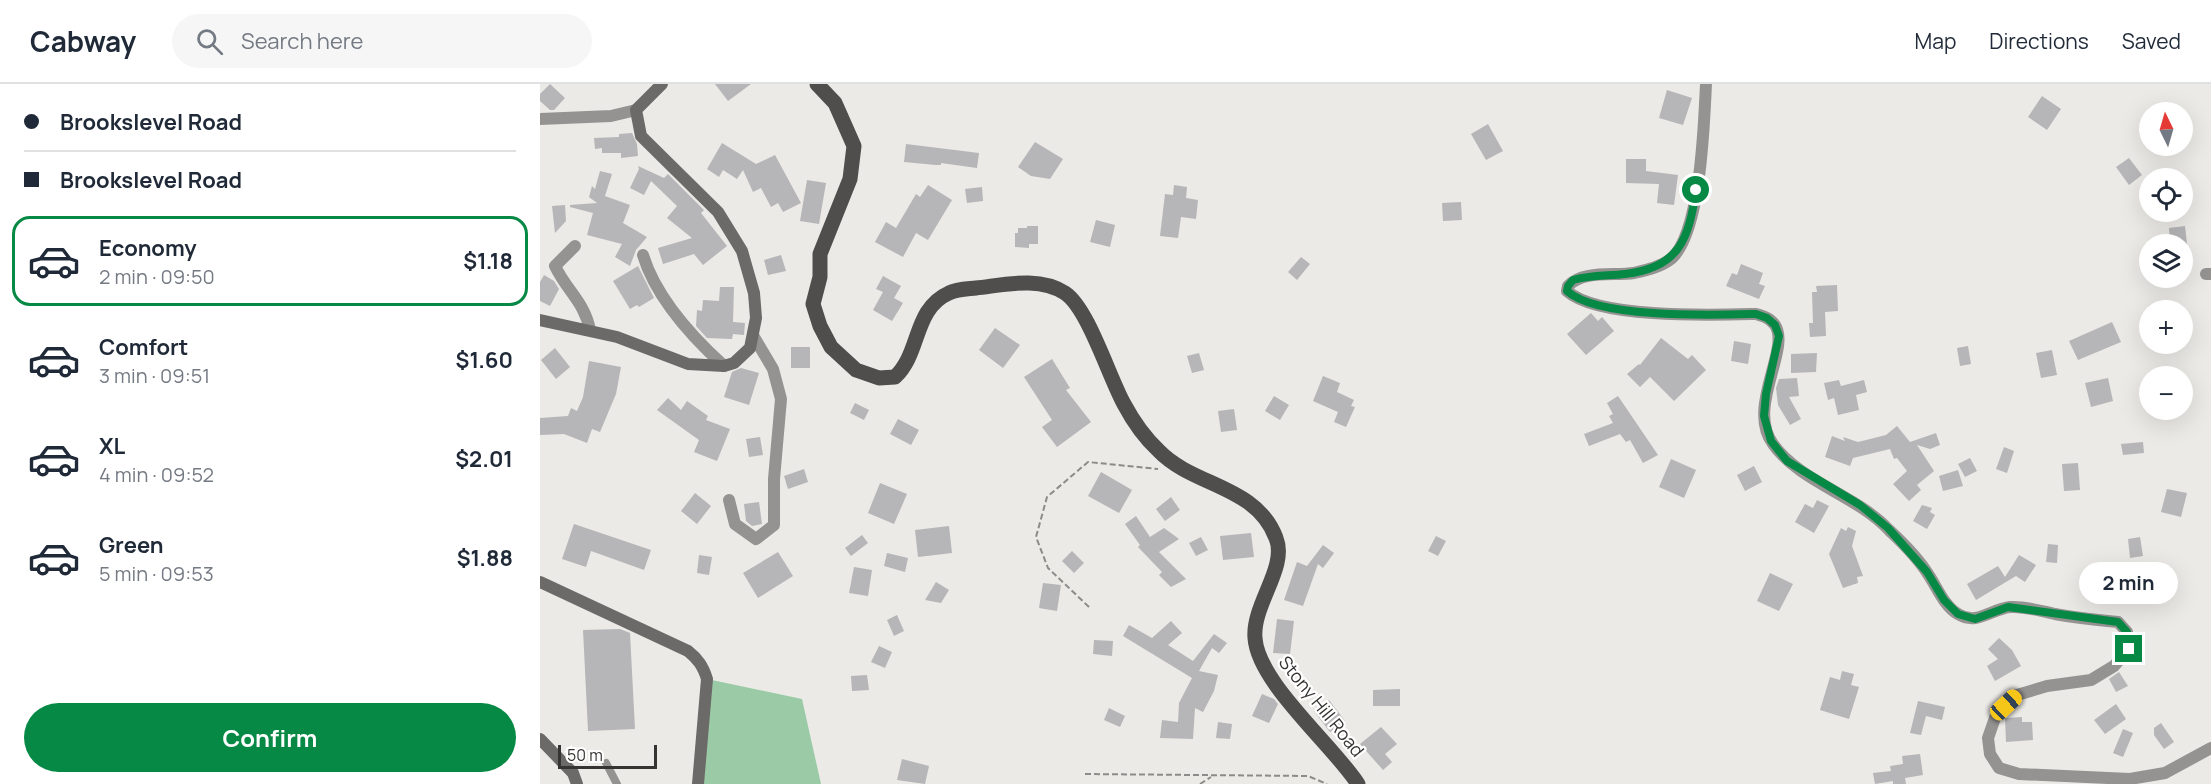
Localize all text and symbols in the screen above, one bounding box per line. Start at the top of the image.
search box [172,14,592,68]
text: Cabway [30,22,136,60]
icon: search [193,25,226,58]
text: Search here [241,26,363,56]
text: Map [1915,27,1956,55]
text: Directions [1989,27,2089,55]
text: Saved [2122,27,2181,55]
north arrow [2139,102,2193,156]
map controls [2139,102,2193,420]
text: Brookslevel Road [60,107,242,137]
text: Brookslevel Road [60,165,242,195]
button: locate [2139,168,2193,222]
route start [1682,176,1709,203]
text: Economy [99,233,197,263]
icon: car [27,234,81,288]
button: layers [2139,234,2193,288]
text: $1.18 [463,246,513,276]
text: 2 min · 09:50 [99,263,215,290]
button: + [2139,300,2193,354]
text: Comfort [99,332,188,362]
icon: car [27,333,81,387]
text: $1.60 [456,345,513,375]
text: 3 min · 09:51 [99,362,210,389]
button: − [2139,366,2193,420]
text: XL [99,431,125,461]
icon: car [27,432,81,486]
text: $2.01 [455,444,513,474]
text: 4 min · 09:52 [99,461,214,488]
text: Green [99,530,164,560]
icon: car [27,531,81,585]
text: $1.88 [457,543,513,573]
text: 5 min · 09:53 [99,560,214,587]
callout: 2 min [2080,562,2178,604]
text: 2 min [2102,569,2155,596]
route end [2115,635,2142,662]
street label: Stony Hill Road [1274,651,1370,761]
car [1987,686,2025,724]
button: Confirm [24,703,516,772]
scale bar [558,742,657,770]
text: 50 m [567,744,603,766]

